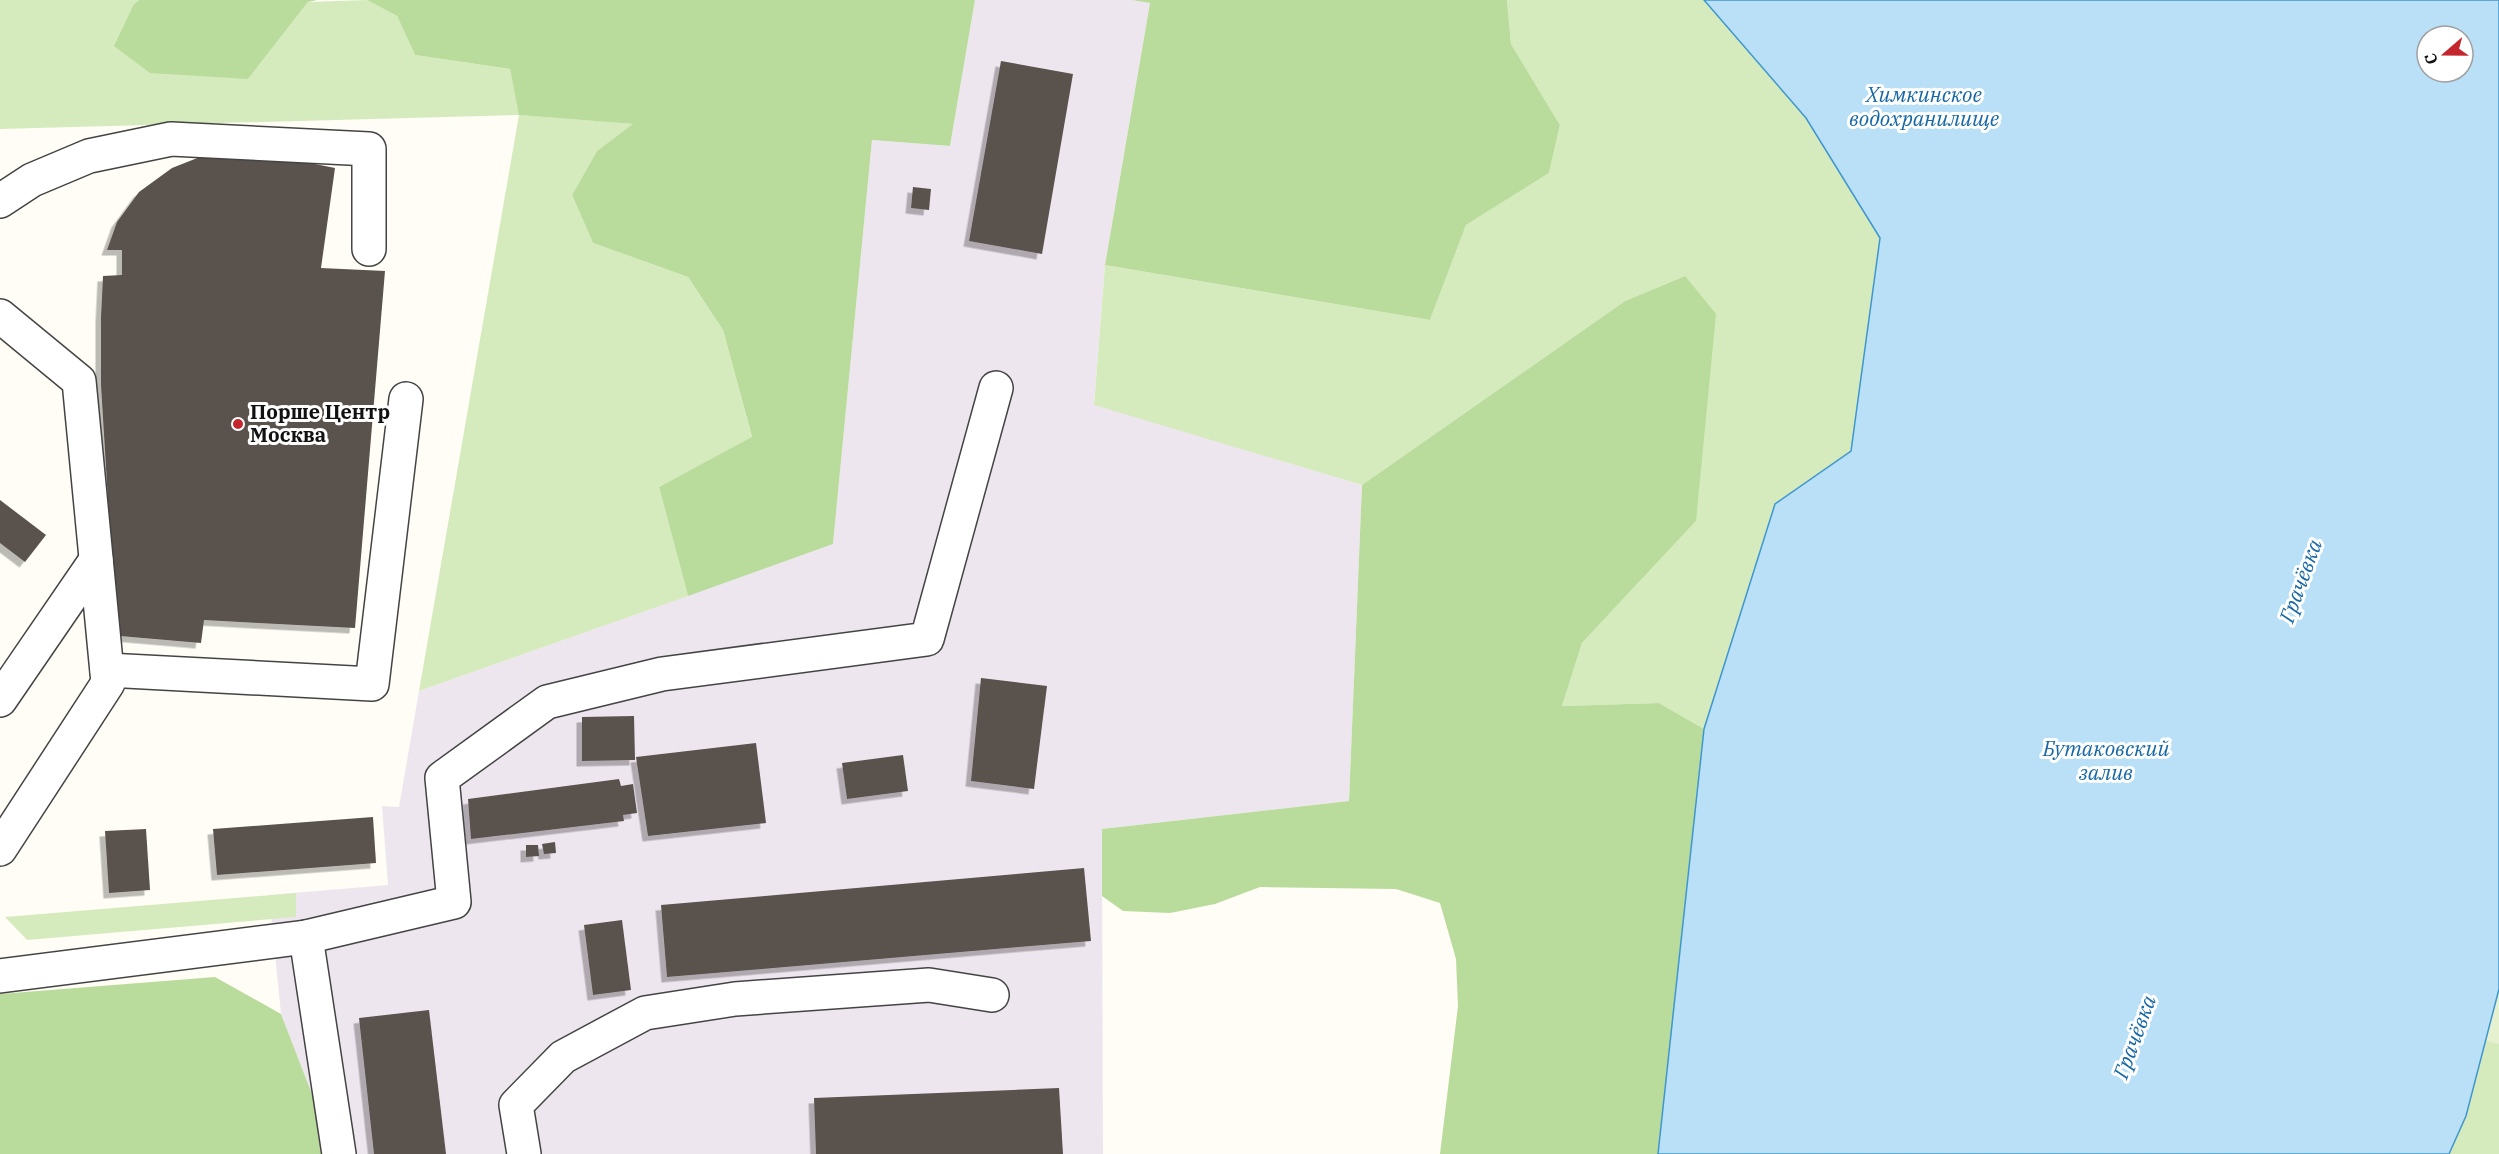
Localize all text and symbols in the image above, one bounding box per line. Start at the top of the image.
north arrow [2415,24,2475,84]
text: С [2420,51,2442,68]
water label: Химкинское водохранилище [1849,80,2000,132]
place label: Порше Центр Москва [250,398,390,448]
marker: Порше Центр Москва [231,417,245,431]
water label: Грачёвка [2272,535,2328,627]
water label: Бутаковский залив [2042,734,2169,786]
water label: Грачёвка [2106,991,2162,1083]

